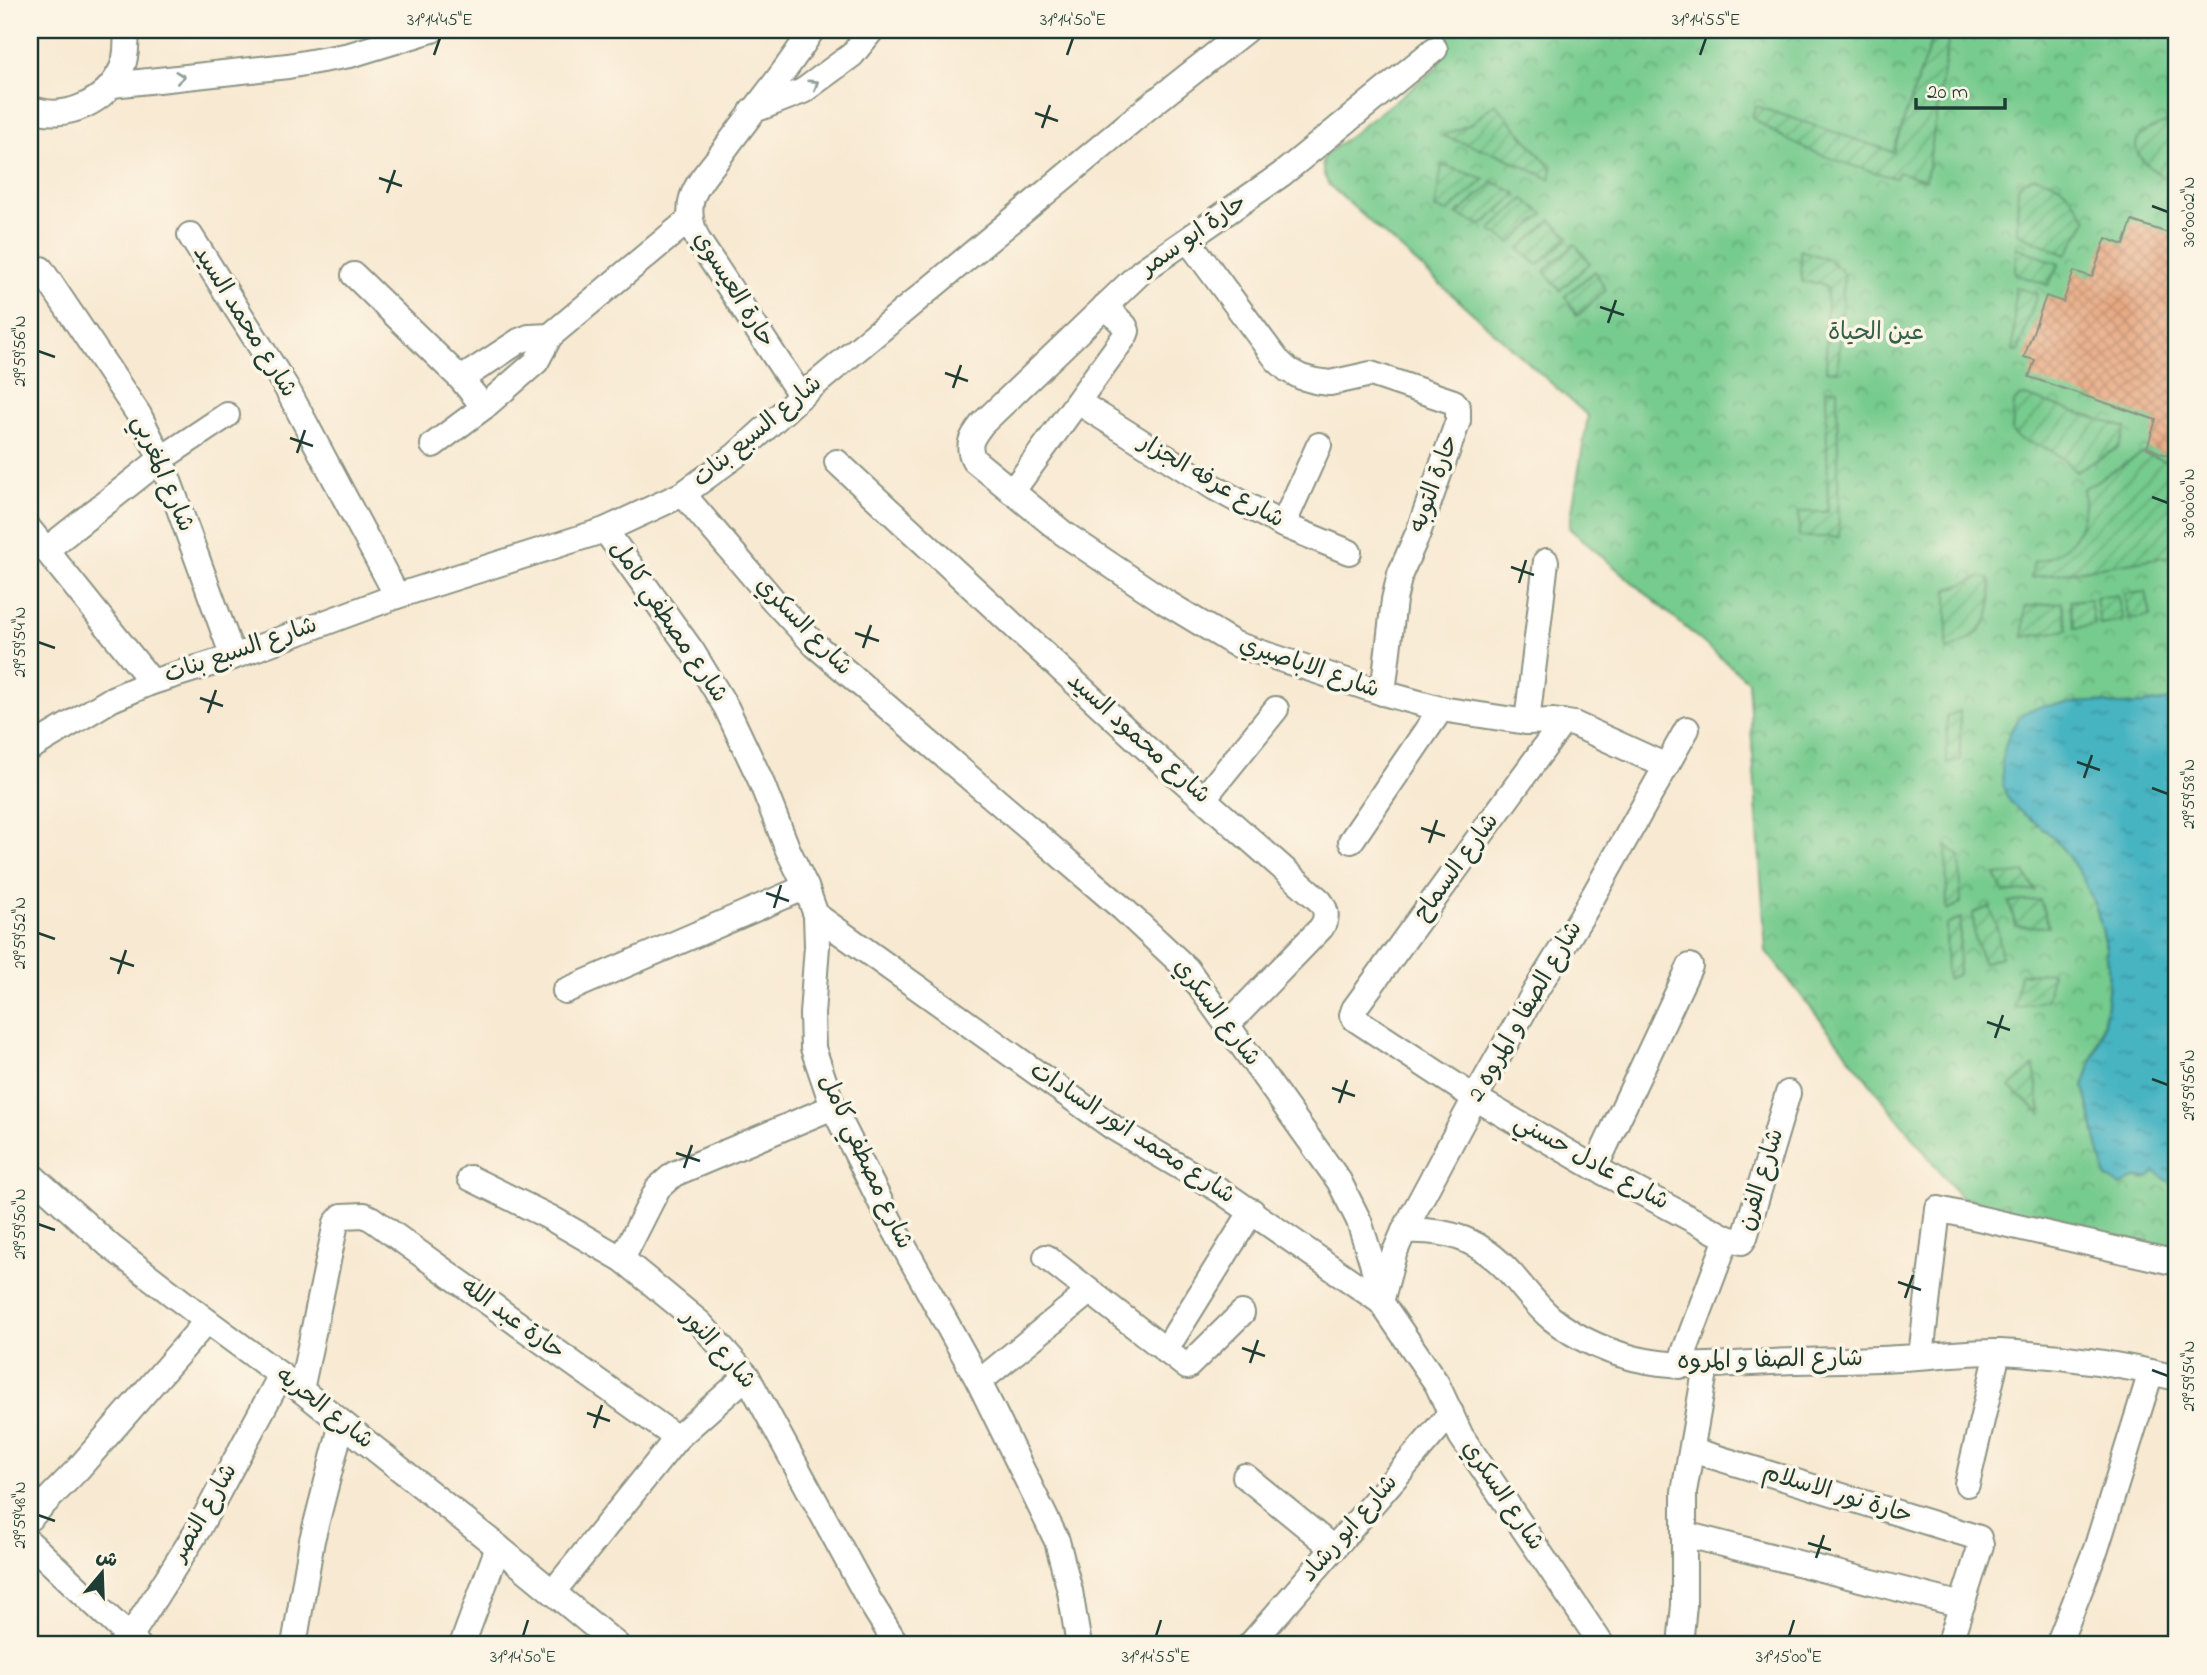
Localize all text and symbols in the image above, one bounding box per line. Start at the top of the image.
text: 31°14'45"E [407,8,473,34]
text: 31°14'50"E [1040,8,1106,34]
text: 31°14'55"E [1672,8,1740,34]
scale bar [1916,66,2006,110]
one-way arrow [174,70,185,85]
text: 20 m [1927,78,1968,108]
one-way arrow [806,79,819,92]
text: 30°00'02"N [2177,177,2203,247]
street label: حارة ابو سمر [1132,186,1255,287]
street label: حارة العيسوي [683,225,783,355]
street label: شارع محمد السيد [183,239,305,405]
text: 29°59'56"N [8,315,34,387]
park label: عين الحياة [1828,316,1924,351]
street label: شارع السبع بنات [686,367,830,497]
street label: شارع المغربي [121,410,202,538]
street label: شارع عرفه الجزار [1130,425,1290,538]
street label: حارة التوبه [1401,430,1469,538]
text: 30°00'00"N [2177,468,2203,538]
street label: شارع مصطفي كامل [600,534,736,711]
street label: شارع السكري [746,569,860,685]
text: 29°59'54"N [8,607,34,677]
street label: شارع السبع بنات [160,608,322,694]
street label: شارع الاباصيري [1234,628,1384,708]
street label: شارع محمود السيد [1058,665,1218,813]
text: 29°59'58"N [2177,759,2203,829]
street label: شارع السماح [1406,807,1508,929]
text: 29°59'52"N [8,897,34,969]
street label: شارع الصفا و المروه 2 [1460,915,1592,1109]
street label: شارع السكري [1164,952,1268,1074]
text: 29°59'56"N [2177,1049,2203,1121]
street label: شارع محمد انور السادات [1022,1054,1242,1214]
street label: شارع مصطفي كامل [808,1069,921,1256]
street label: شارع عادل حسني [1506,1106,1675,1221]
street label: شارع الفرن [1730,1125,1794,1235]
text: 29°59'50"N [8,1188,34,1260]
street label: حارة عبد الله [453,1270,571,1370]
street label: شارع النور [671,1301,764,1398]
text: 29°59'54"N [2177,1341,2203,1411]
street label: شارع الصفا و المروه [1677,1342,1863,1380]
street label: شارع الحريه [267,1359,381,1459]
street label: شارع السكري [1452,1434,1552,1558]
street label: حارة نور الاسلام [1758,1456,1916,1534]
street label: شارع النصر [162,1458,247,1570]
street label: شارع ابو رشاد [1293,1467,1407,1591]
text: 29°59'48"N [8,1481,34,1549]
north arrow [66,1538,136,1608]
text: ش [92,1543,121,1575]
text: 31°14'50"E [490,1645,556,1671]
text: 31°14'55"E [1122,1645,1190,1671]
text: 31°15'00"E [1756,1645,1822,1671]

